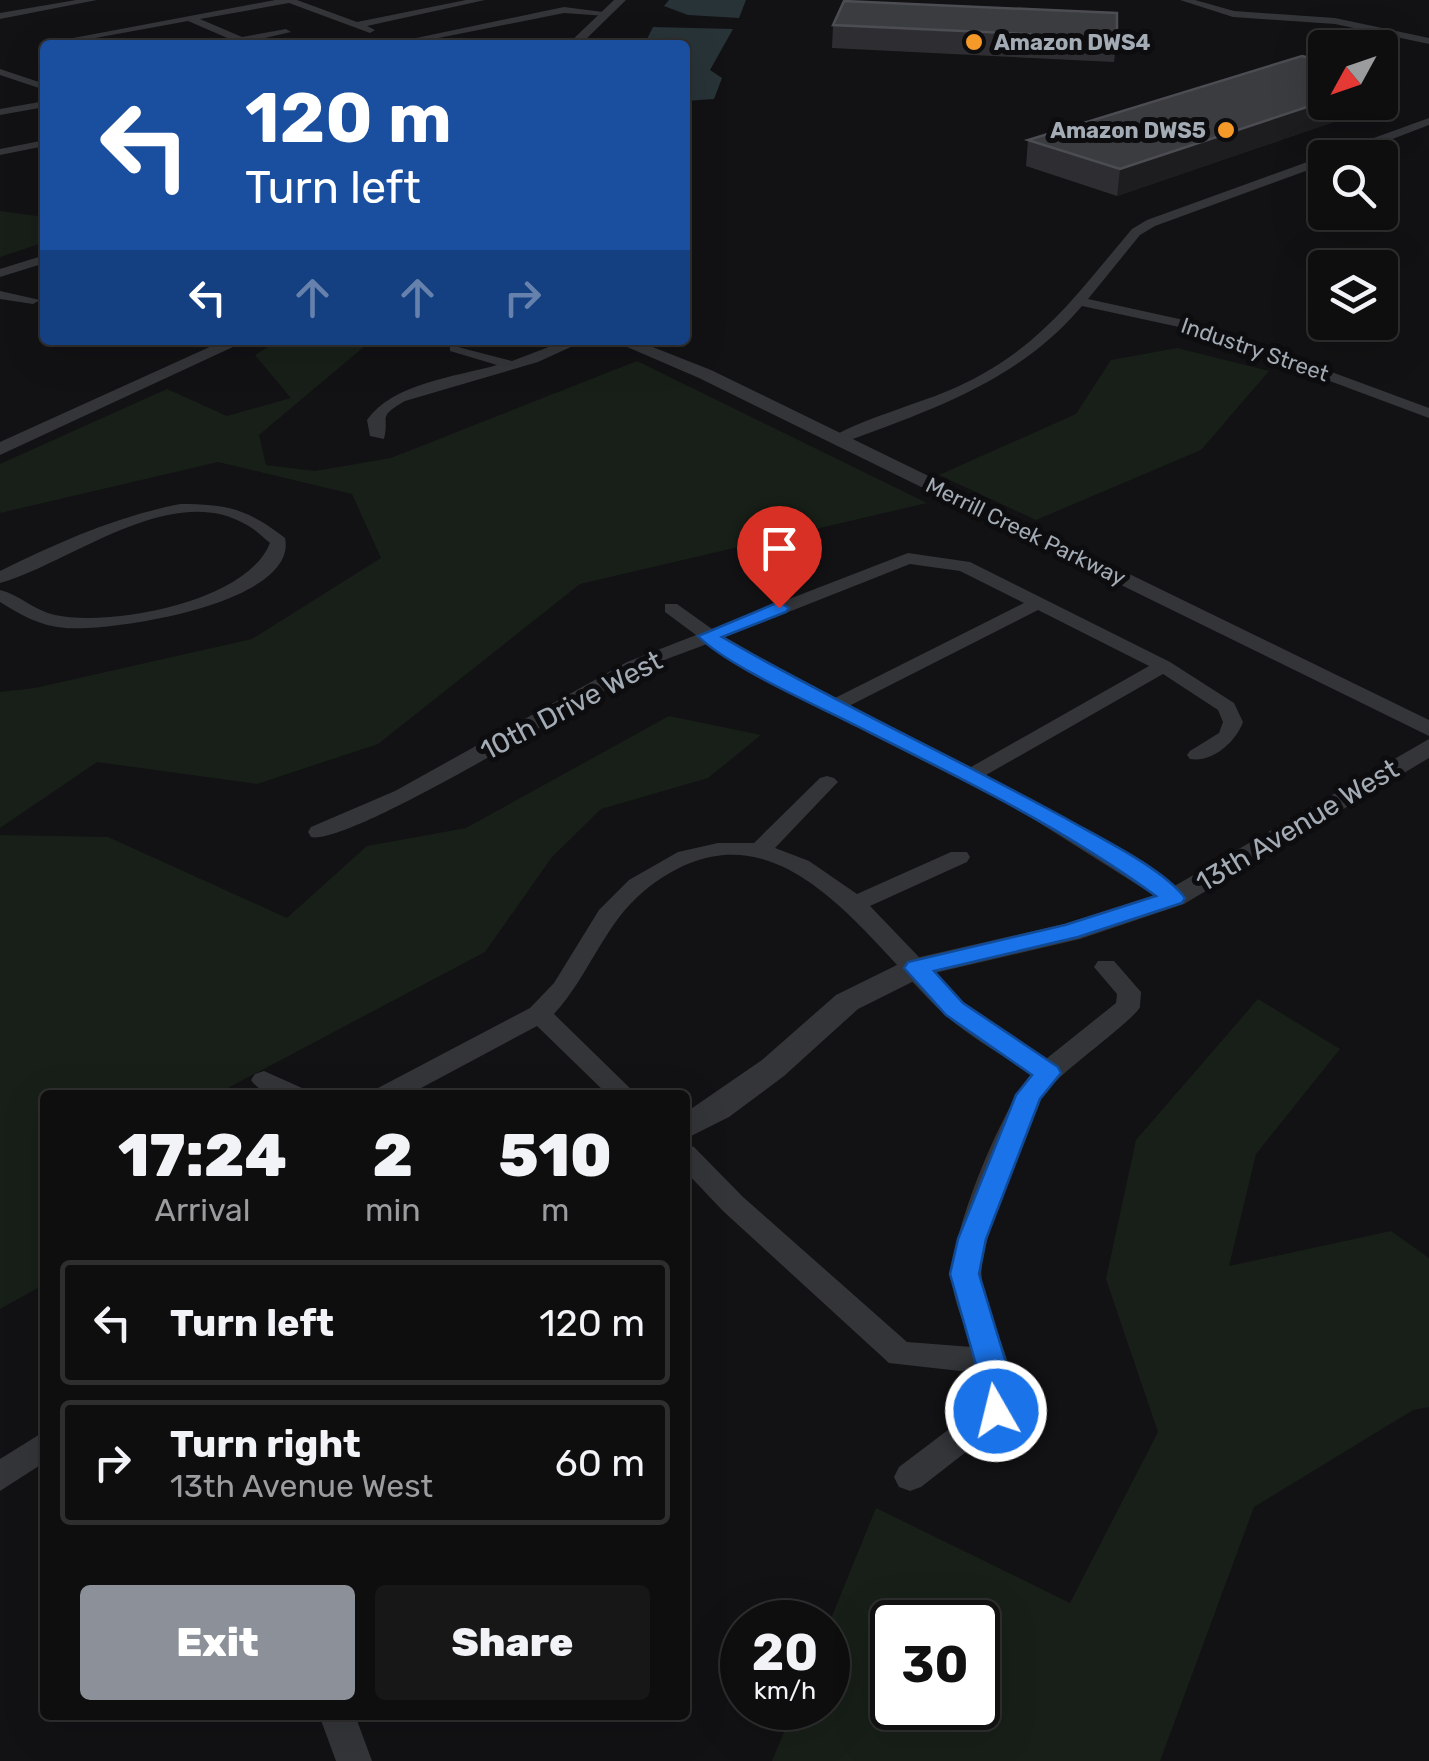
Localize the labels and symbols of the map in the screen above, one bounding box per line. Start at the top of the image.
place label: Amazon DWS4 [994,29,1151,56]
north arrow [1308,30,1398,120]
marker: Amazon DWS4 [963,31,985,53]
place label: Amazon DWS5 [1050,117,1206,144]
marker: Amazon DWS5 [1215,119,1237,141]
street label: Industry Street [1177,312,1333,387]
street label: Merrill Creek Parkway [921,471,1130,592]
pin [737,506,822,609]
street label: 10th Drive West [475,644,668,767]
street label: 13th Avenue West [1190,752,1404,899]
position arrow [944,1359,1048,1463]
speed limit sign: 30 [870,1600,1000,1730]

